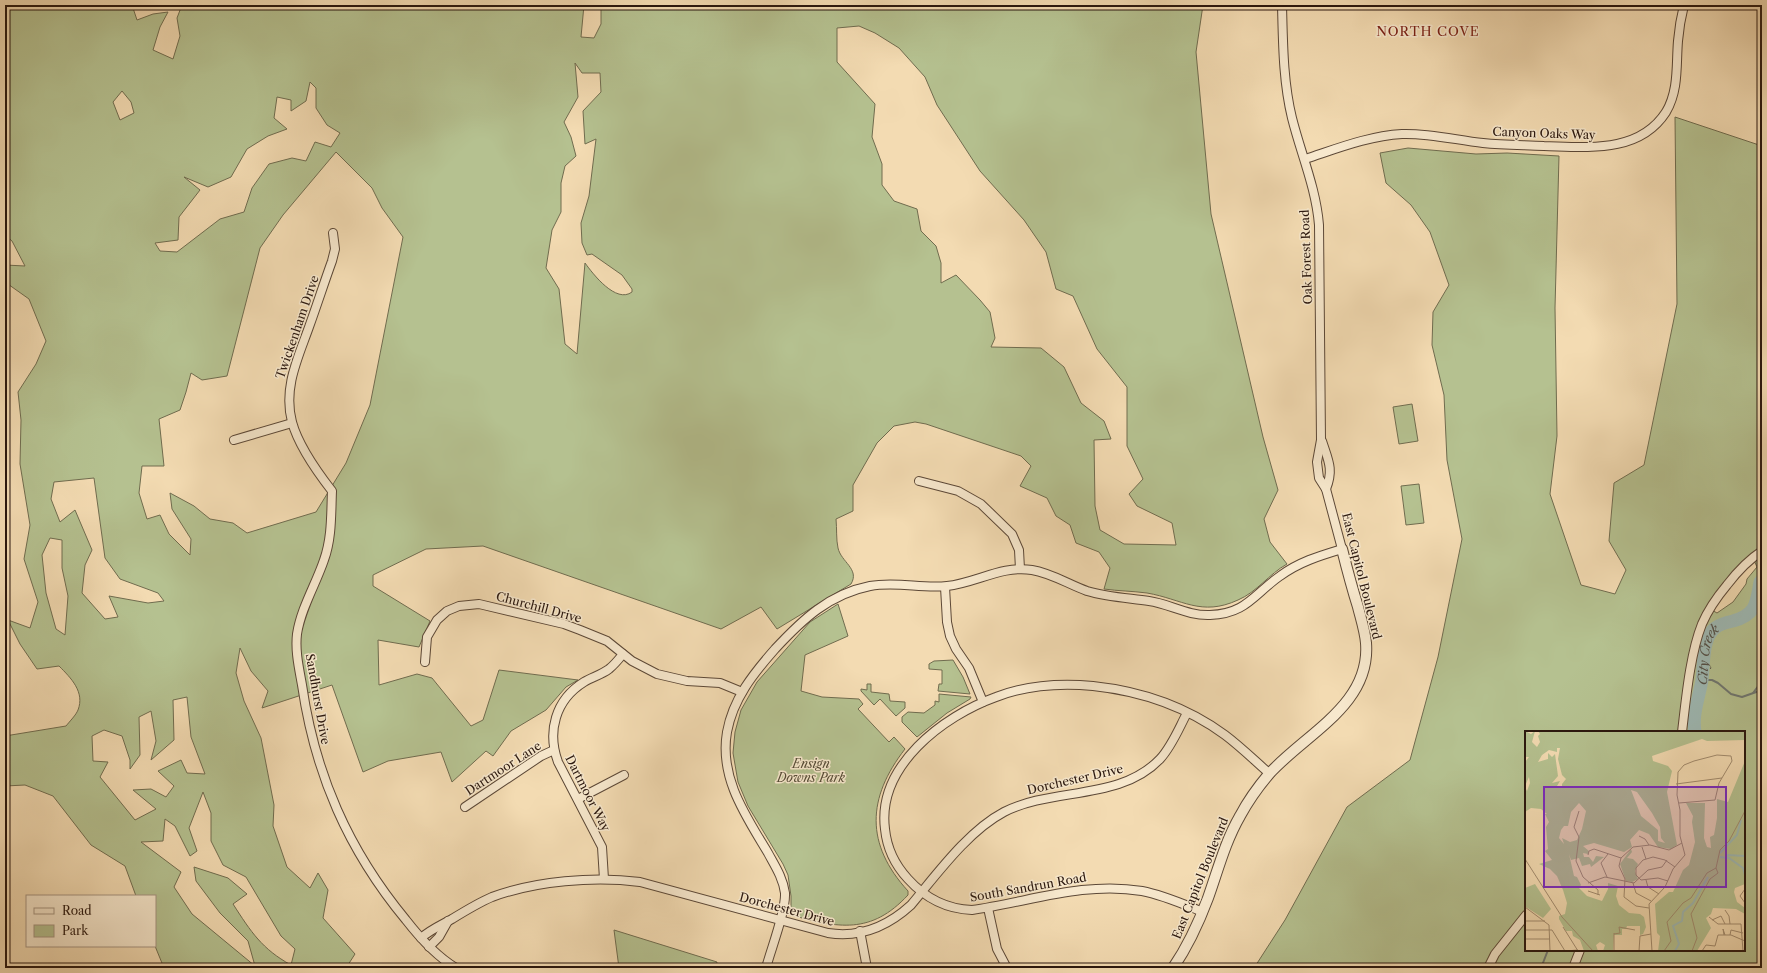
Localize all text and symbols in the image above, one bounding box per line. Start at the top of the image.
district label: NORTH COVE [1376,23,1480,39]
street label: Canyon Oaks Way [1492,124,1596,142]
street label: Oak Forest Road [1297,209,1315,305]
street label: Twickenham Drive [272,273,322,381]
street label: East Capitol Boulevard [1339,511,1385,642]
street label: Churchill Drive [495,588,584,626]
water label: City Creek [1693,620,1722,686]
street label: Sandhurst Drive [303,652,333,746]
inset map [1525,731,1745,951]
street label: Dartmoor Lane [462,738,544,798]
street label: Dartmoor Way [562,752,614,834]
park label: Ensign Downs Park [776,756,846,785]
street label: Dorchester Drive [1026,761,1125,797]
street label: East Capitol Boulevard [1169,814,1232,941]
street label: South Sandrun Road [969,869,1088,905]
street label: Dorchester Drive [738,889,836,929]
legend [26,895,156,947]
text: Road [62,903,92,918]
text: Park [62,923,89,938]

